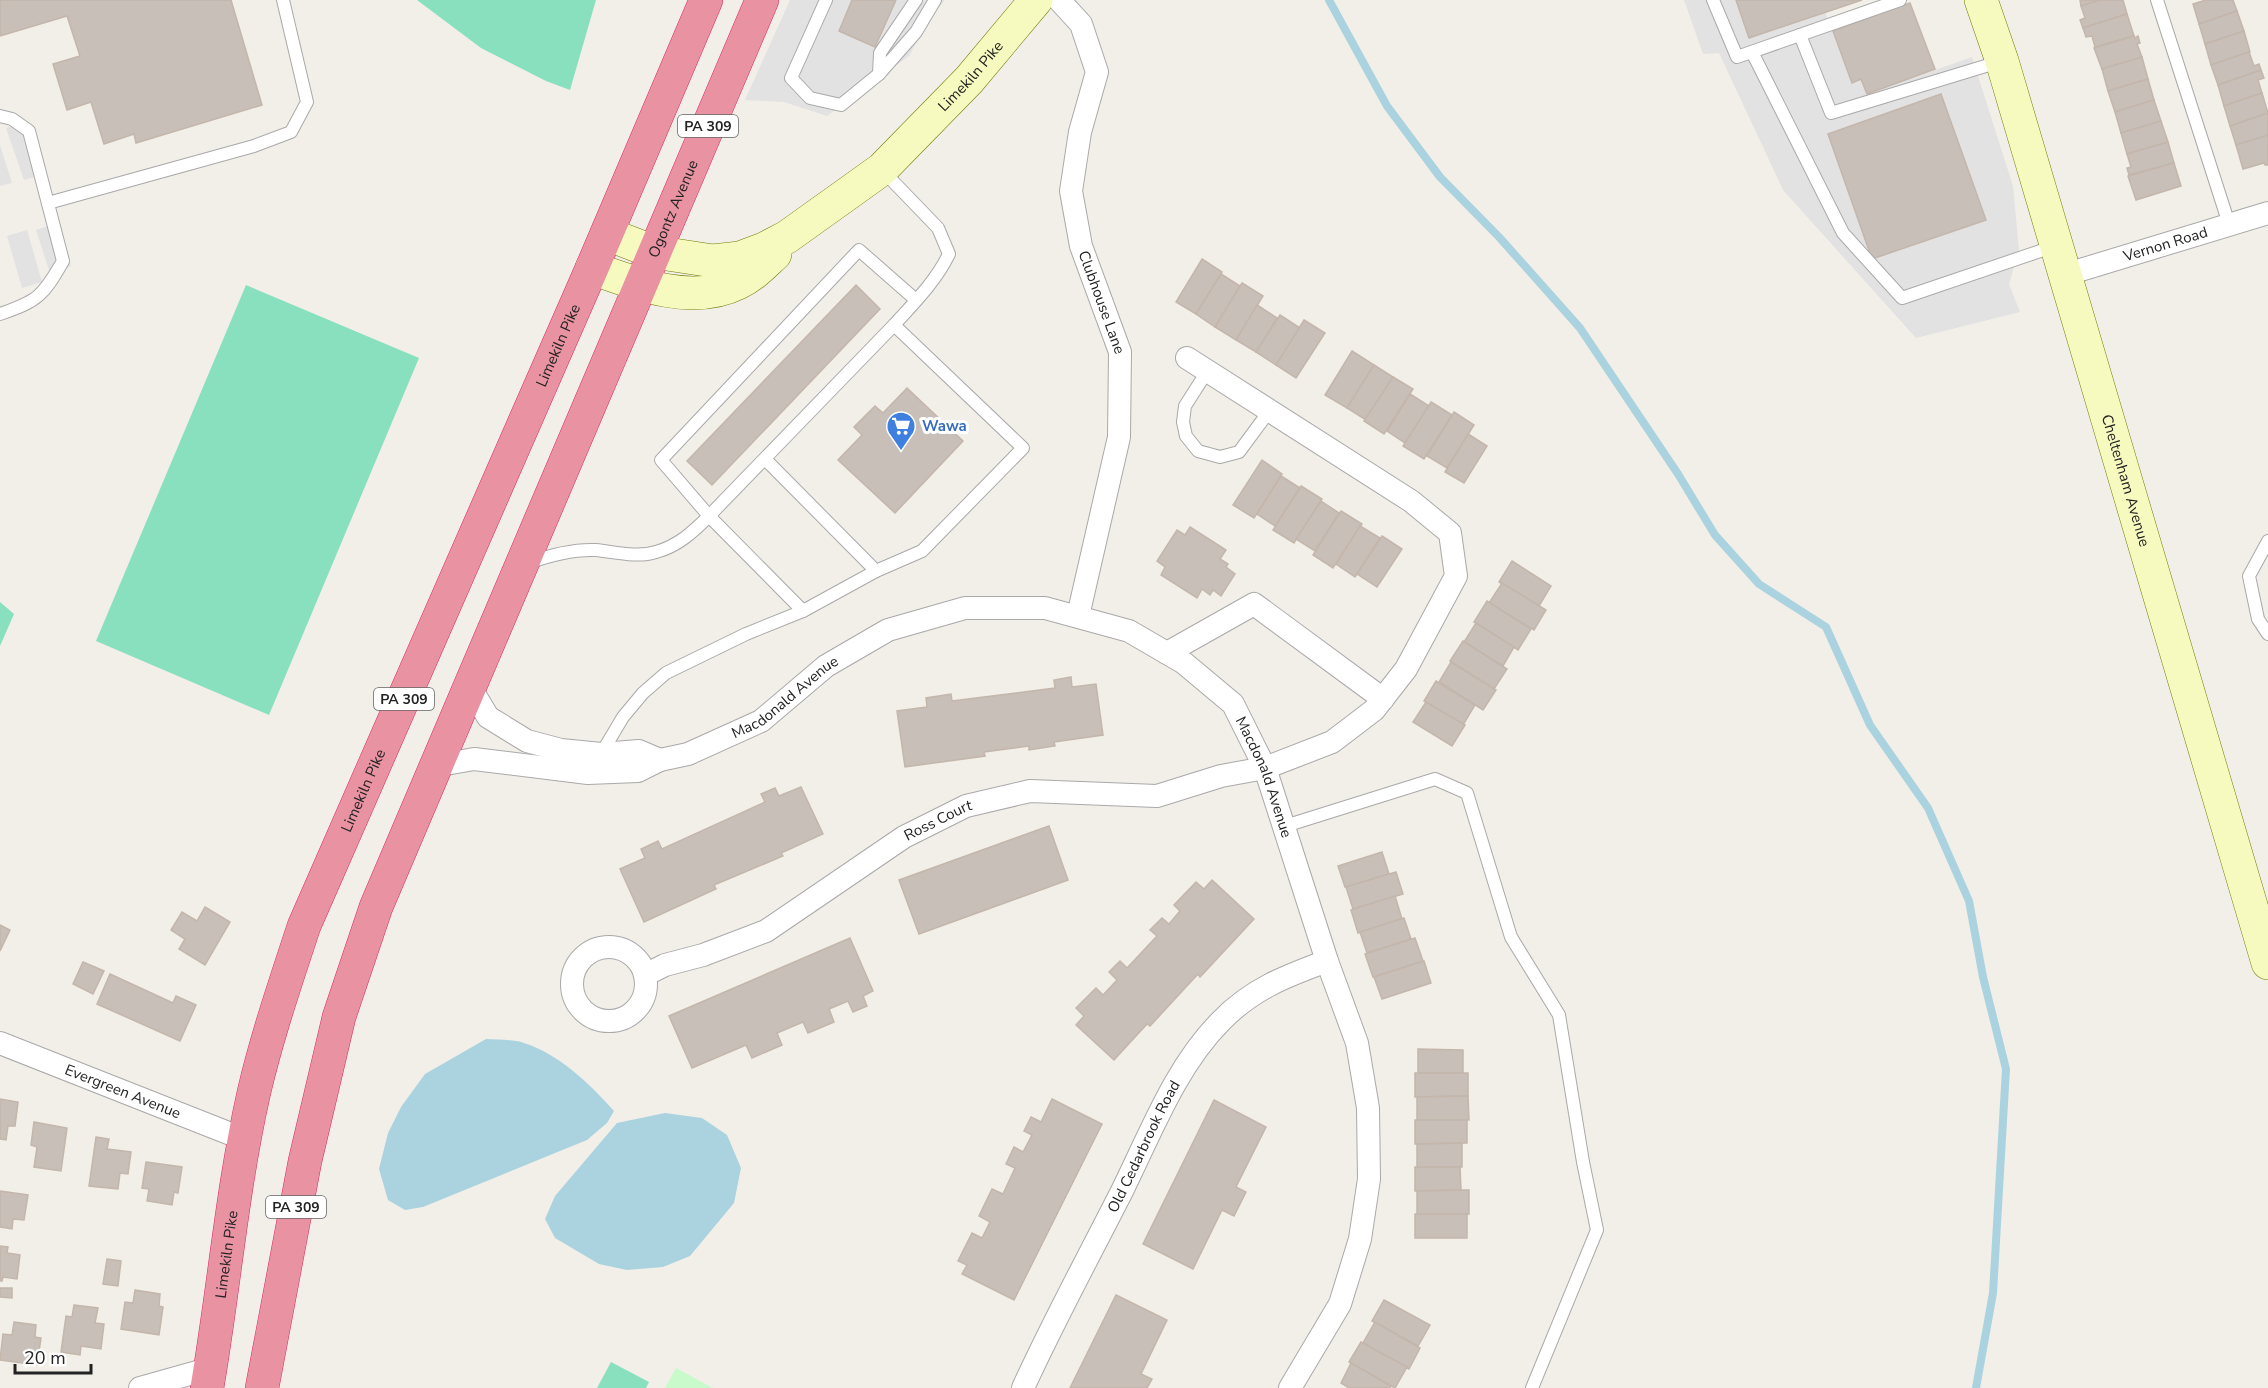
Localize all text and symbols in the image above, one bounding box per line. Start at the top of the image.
street label: Limekiln Pike [934,37,1008,116]
road number: PA 309 [678,115,738,137]
street label: Ogontz Avenue [644,157,703,261]
street label: Vernon Road [2120,222,2210,267]
street label: Clubhouse Lane [1074,248,1130,357]
street label: Limekiln Pike [531,301,585,390]
supermarket icon: Wawa [885,410,917,452]
street label: Cheltenham Avenue [2097,412,2155,549]
place label: Wawa [922,416,967,436]
street label: Macdonald Avenue [728,651,842,743]
road number: PA 309 [374,688,434,710]
street label: Macdonald Avenue [1231,713,1297,840]
street label: Limekiln Pike [336,746,390,835]
street label: Ross Court [900,795,974,845]
street label: Evergreen Avenue [62,1060,184,1123]
street label: Old Cedarbrook Road [1103,1077,1185,1216]
road number: PA 309 [266,1196,326,1218]
street label: Limekiln Pike [211,1209,243,1300]
scale bar [15,1337,92,1375]
text: 20 m [24,1346,66,1370]

